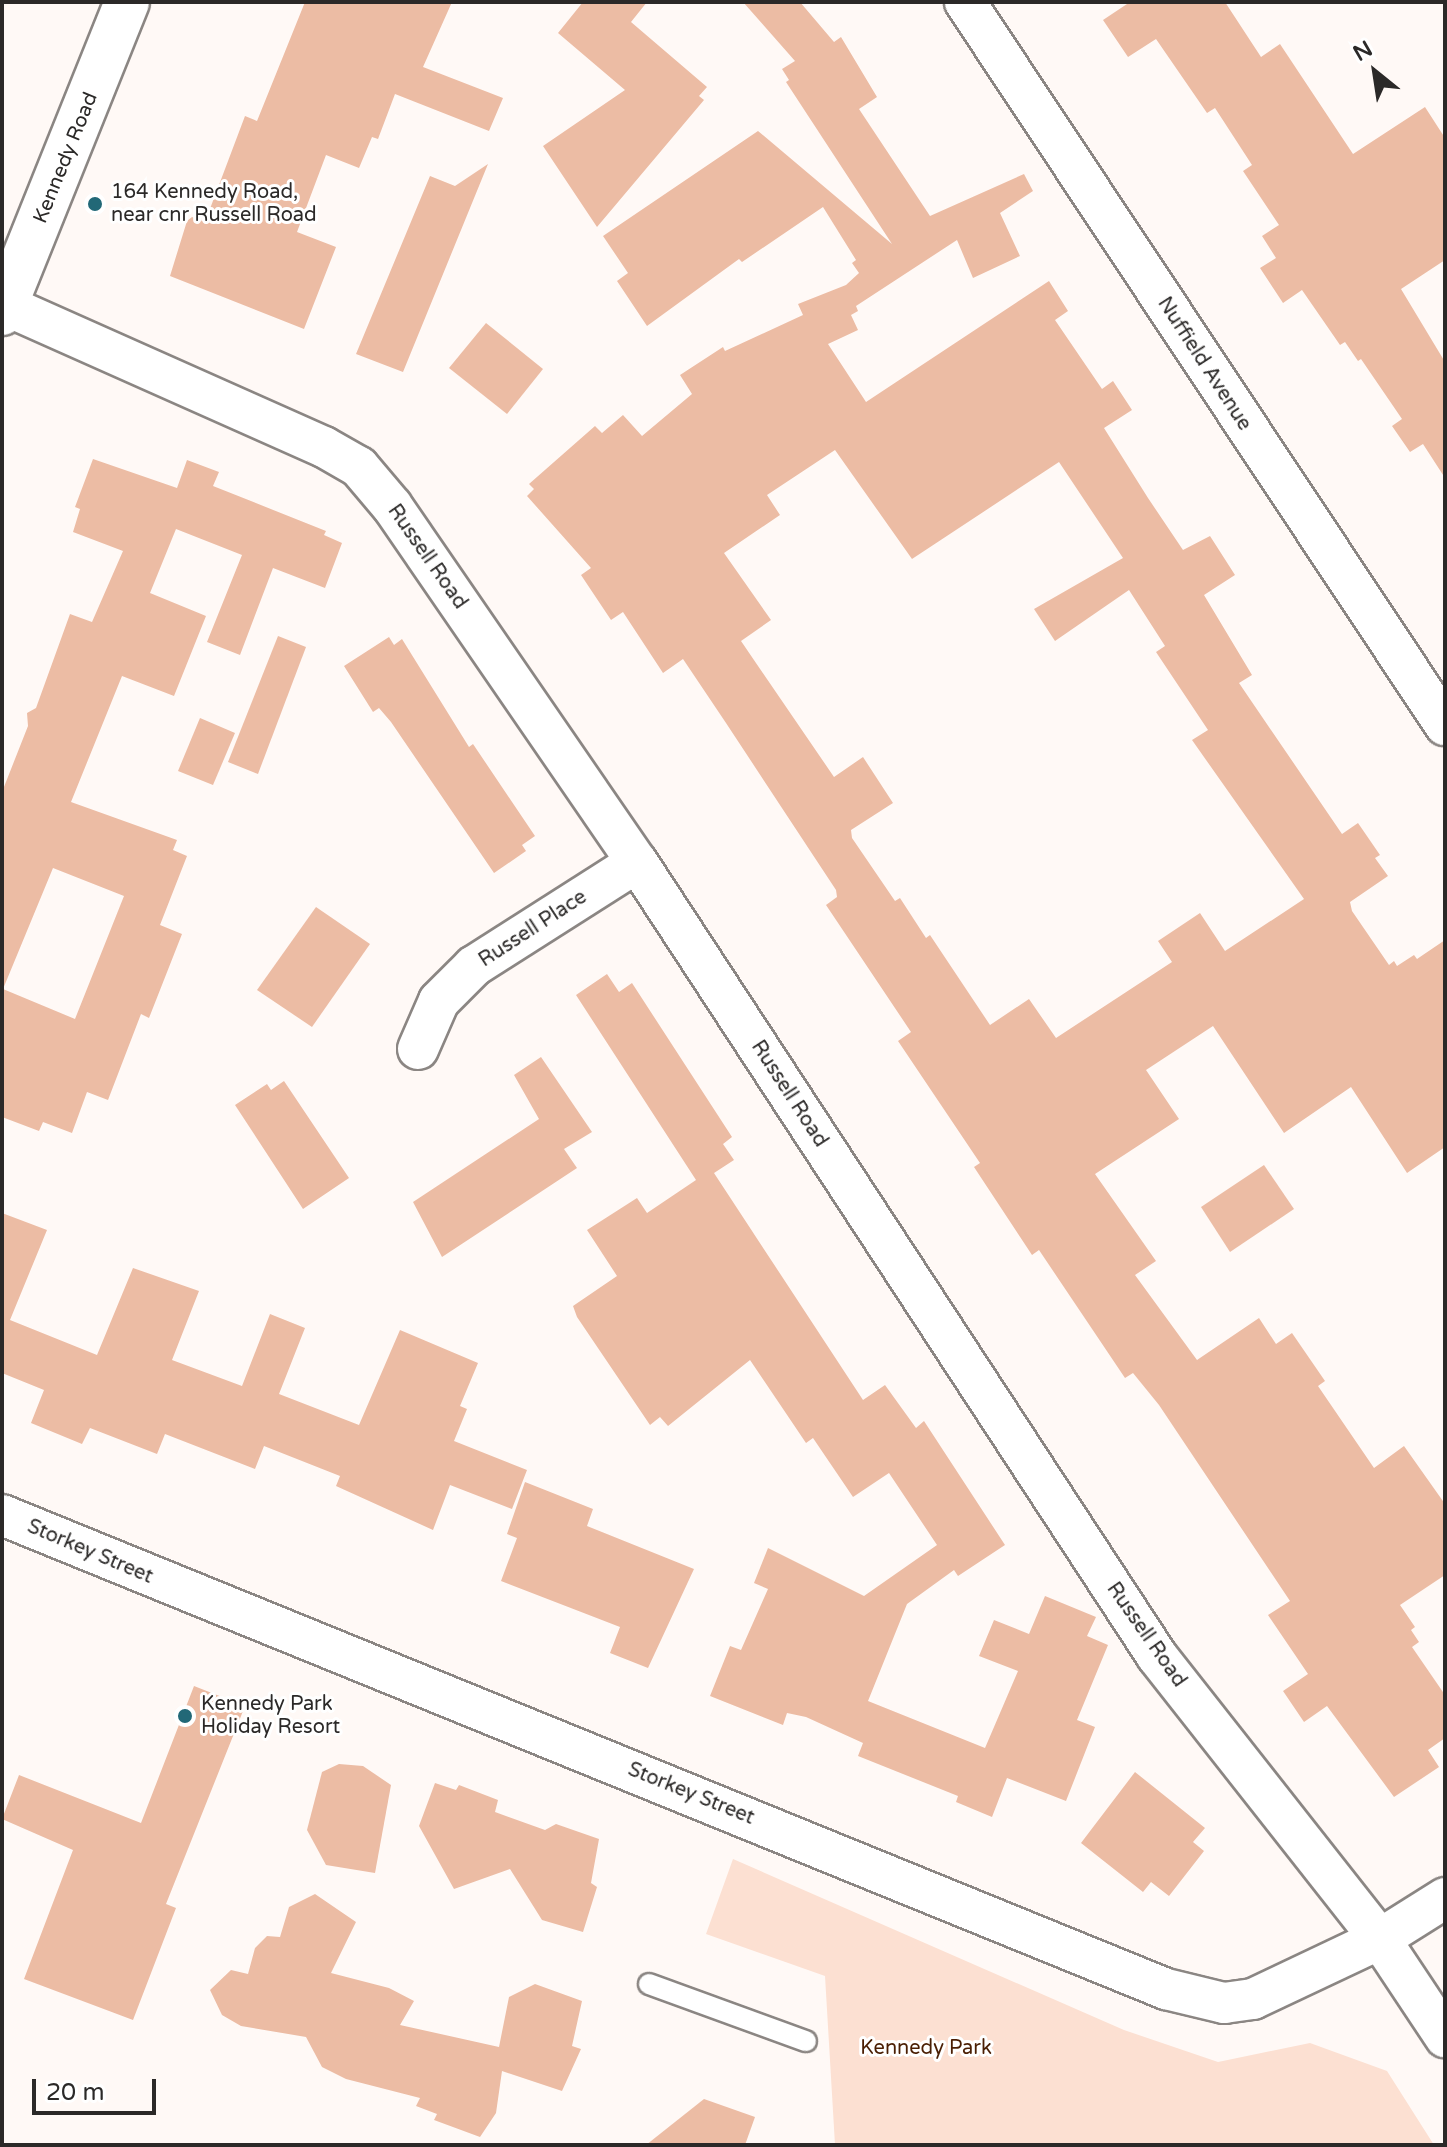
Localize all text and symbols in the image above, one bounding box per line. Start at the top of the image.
north arrow [1335,32,1415,112]
text: N [1349,36,1377,67]
street label: Kennedy Road [29,89,103,227]
place label: 164 Kennedy Road, near cnr Russell Road [111,180,317,227]
marker: 164 Kennedy Road, near cnr Russell Road [86,195,104,213]
street label: Nuffield Avenue [1152,293,1256,435]
street label: Russell Road [382,500,472,614]
street label: Russell Place [475,885,591,973]
street label: Russell Road [746,1036,832,1152]
street label: Storkey Street [24,1515,156,1589]
street label: Russell Road [1101,1578,1191,1692]
place label: Kennedy Park Holiday Resort [201,1692,340,1739]
marker: Kennedy Park Holiday Resort [176,1707,194,1725]
street label: Storkey Street [624,1758,758,1830]
park label: Kennedy Park [860,2036,992,2060]
scale bar [36,2063,160,2113]
text: 20 m [46,2078,104,2107]

